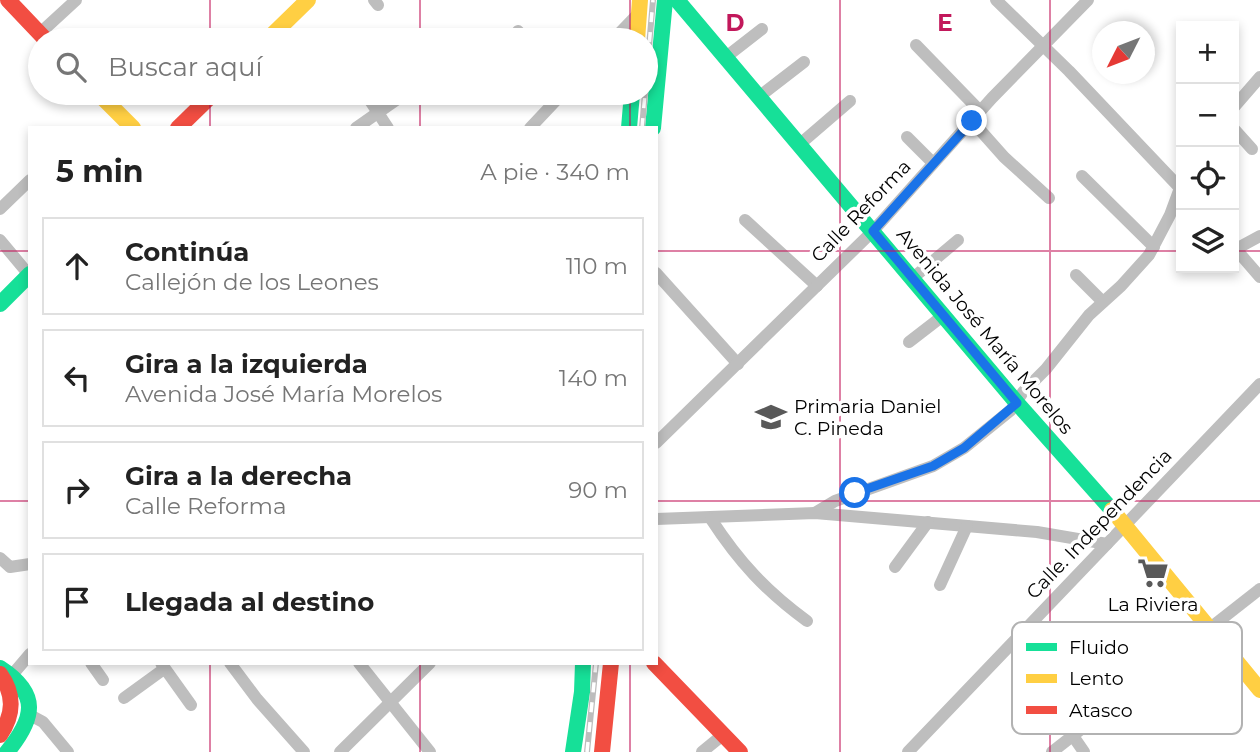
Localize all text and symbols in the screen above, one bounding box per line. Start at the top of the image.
text: D [726,9,745,37]
text: E [937,9,953,37]
north arrow [1092,21,1155,84]
map controls [1176,21,1239,273]
button: + [1176,21,1239,84]
search box [28,28,658,105]
icon: search [52,48,90,86]
text: Buscar aquí [108,51,262,83]
button: − [1176,84,1239,147]
route end [956,105,987,136]
button: locate [1176,147,1239,210]
text: 5 min [56,153,144,190]
street label: Calle Reforma [806,155,916,267]
text: A pie · 340 m [480,158,630,186]
button: layers [1176,210,1239,273]
street label: Avenida José María Morelos [892,223,1078,439]
text: Continúa [125,236,249,268]
icon: ahead [58,247,96,285]
text: 110 m [566,252,628,280]
text: Callejón de los Leones [125,268,379,296]
text: Gira a la izquierda [125,348,368,380]
icon: left [58,359,96,397]
text: 140 m [559,364,628,392]
text: Avenida José María Morelos [125,380,442,408]
place label: Primaria Daniel C. Pineda [794,395,941,440]
school or university icon: Primaria Daniel C. Pineda [754,400,788,434]
street label: Calle. Independencia [1021,444,1177,604]
text: Gira a la derecha [125,460,352,492]
icon: right [58,471,96,509]
text: 90 m [568,476,628,504]
route start [839,477,870,508]
text: Calle Reforma [125,492,287,520]
supermarket icon: La Riviera [1136,556,1170,590]
icon: arrive [58,583,96,621]
text: Llegada al destino [125,586,374,618]
place label: La Riviera [1107,593,1199,616]
legend [1012,622,1242,734]
text: Fluido [1069,636,1129,659]
text: Lento [1069,667,1124,690]
text: Atasco [1069,699,1133,722]

